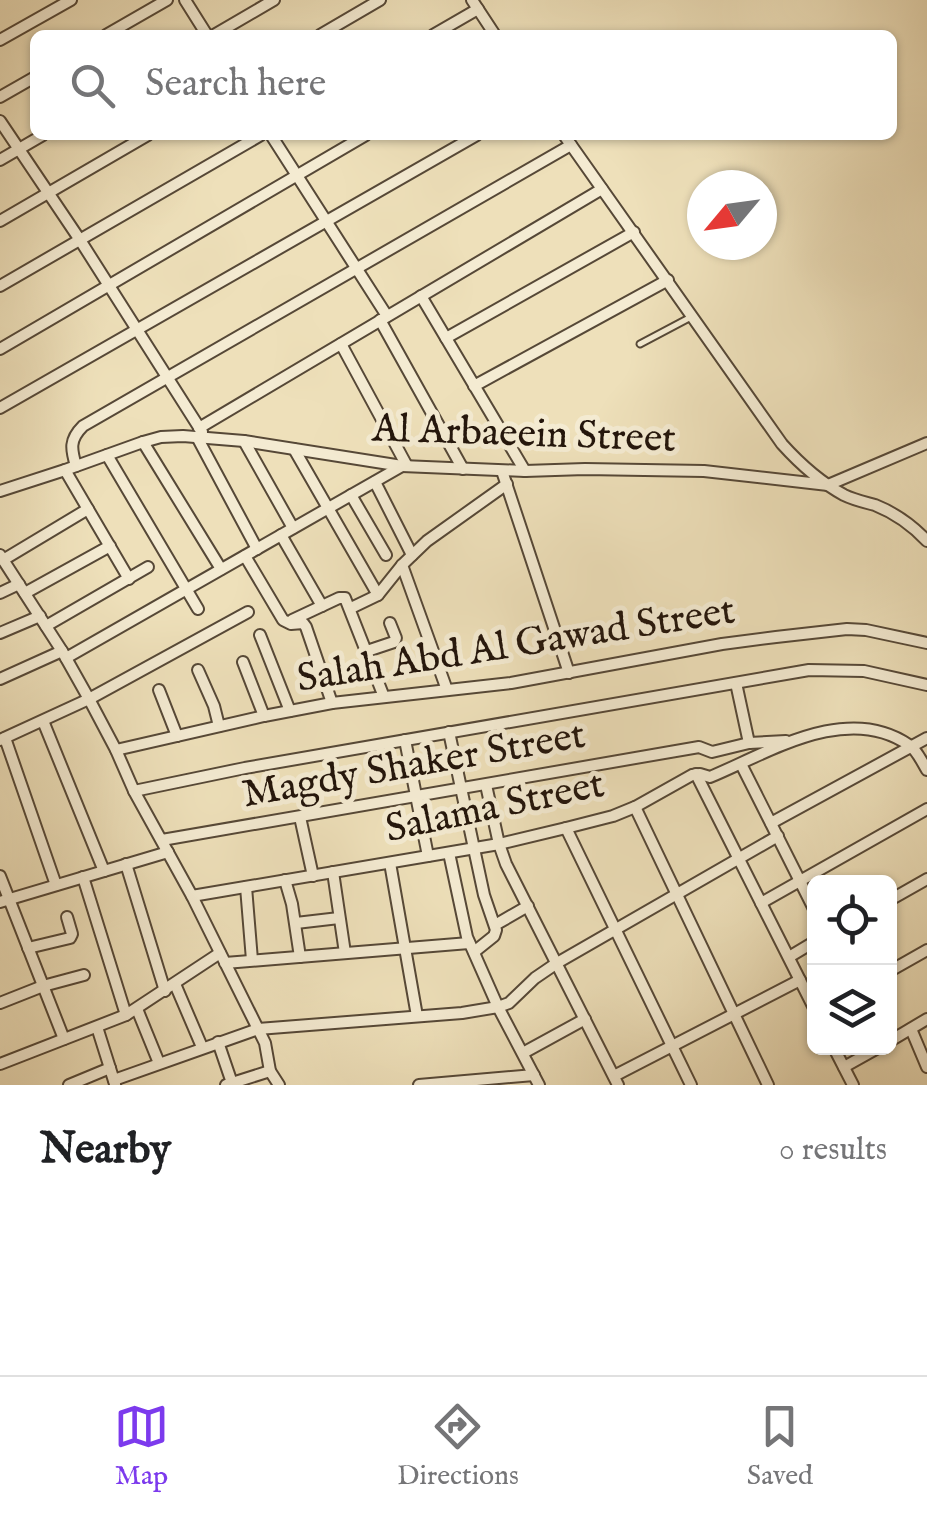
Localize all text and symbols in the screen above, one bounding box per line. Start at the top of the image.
search box [30,30,897,140]
icon: search [65,58,120,113]
text: Search here [145,61,326,109]
north arrow [687,170,777,260]
street label: Al Arbaeein Street [370,404,677,466]
street label: Salah Abd Al Gawad Street [293,586,739,706]
street label: Magdy Shaker Street [239,711,589,821]
street label: Salama Street [381,760,609,856]
map controls [807,875,897,1055]
button: locate [807,875,897,965]
button: layers [807,965,897,1055]
text: Nearby [40,1124,171,1177]
text: 0 results [779,1130,887,1171]
tab: Map [114,1399,169,1494]
tab: Directions [397,1399,519,1494]
tab: Saved [747,1399,813,1494]

